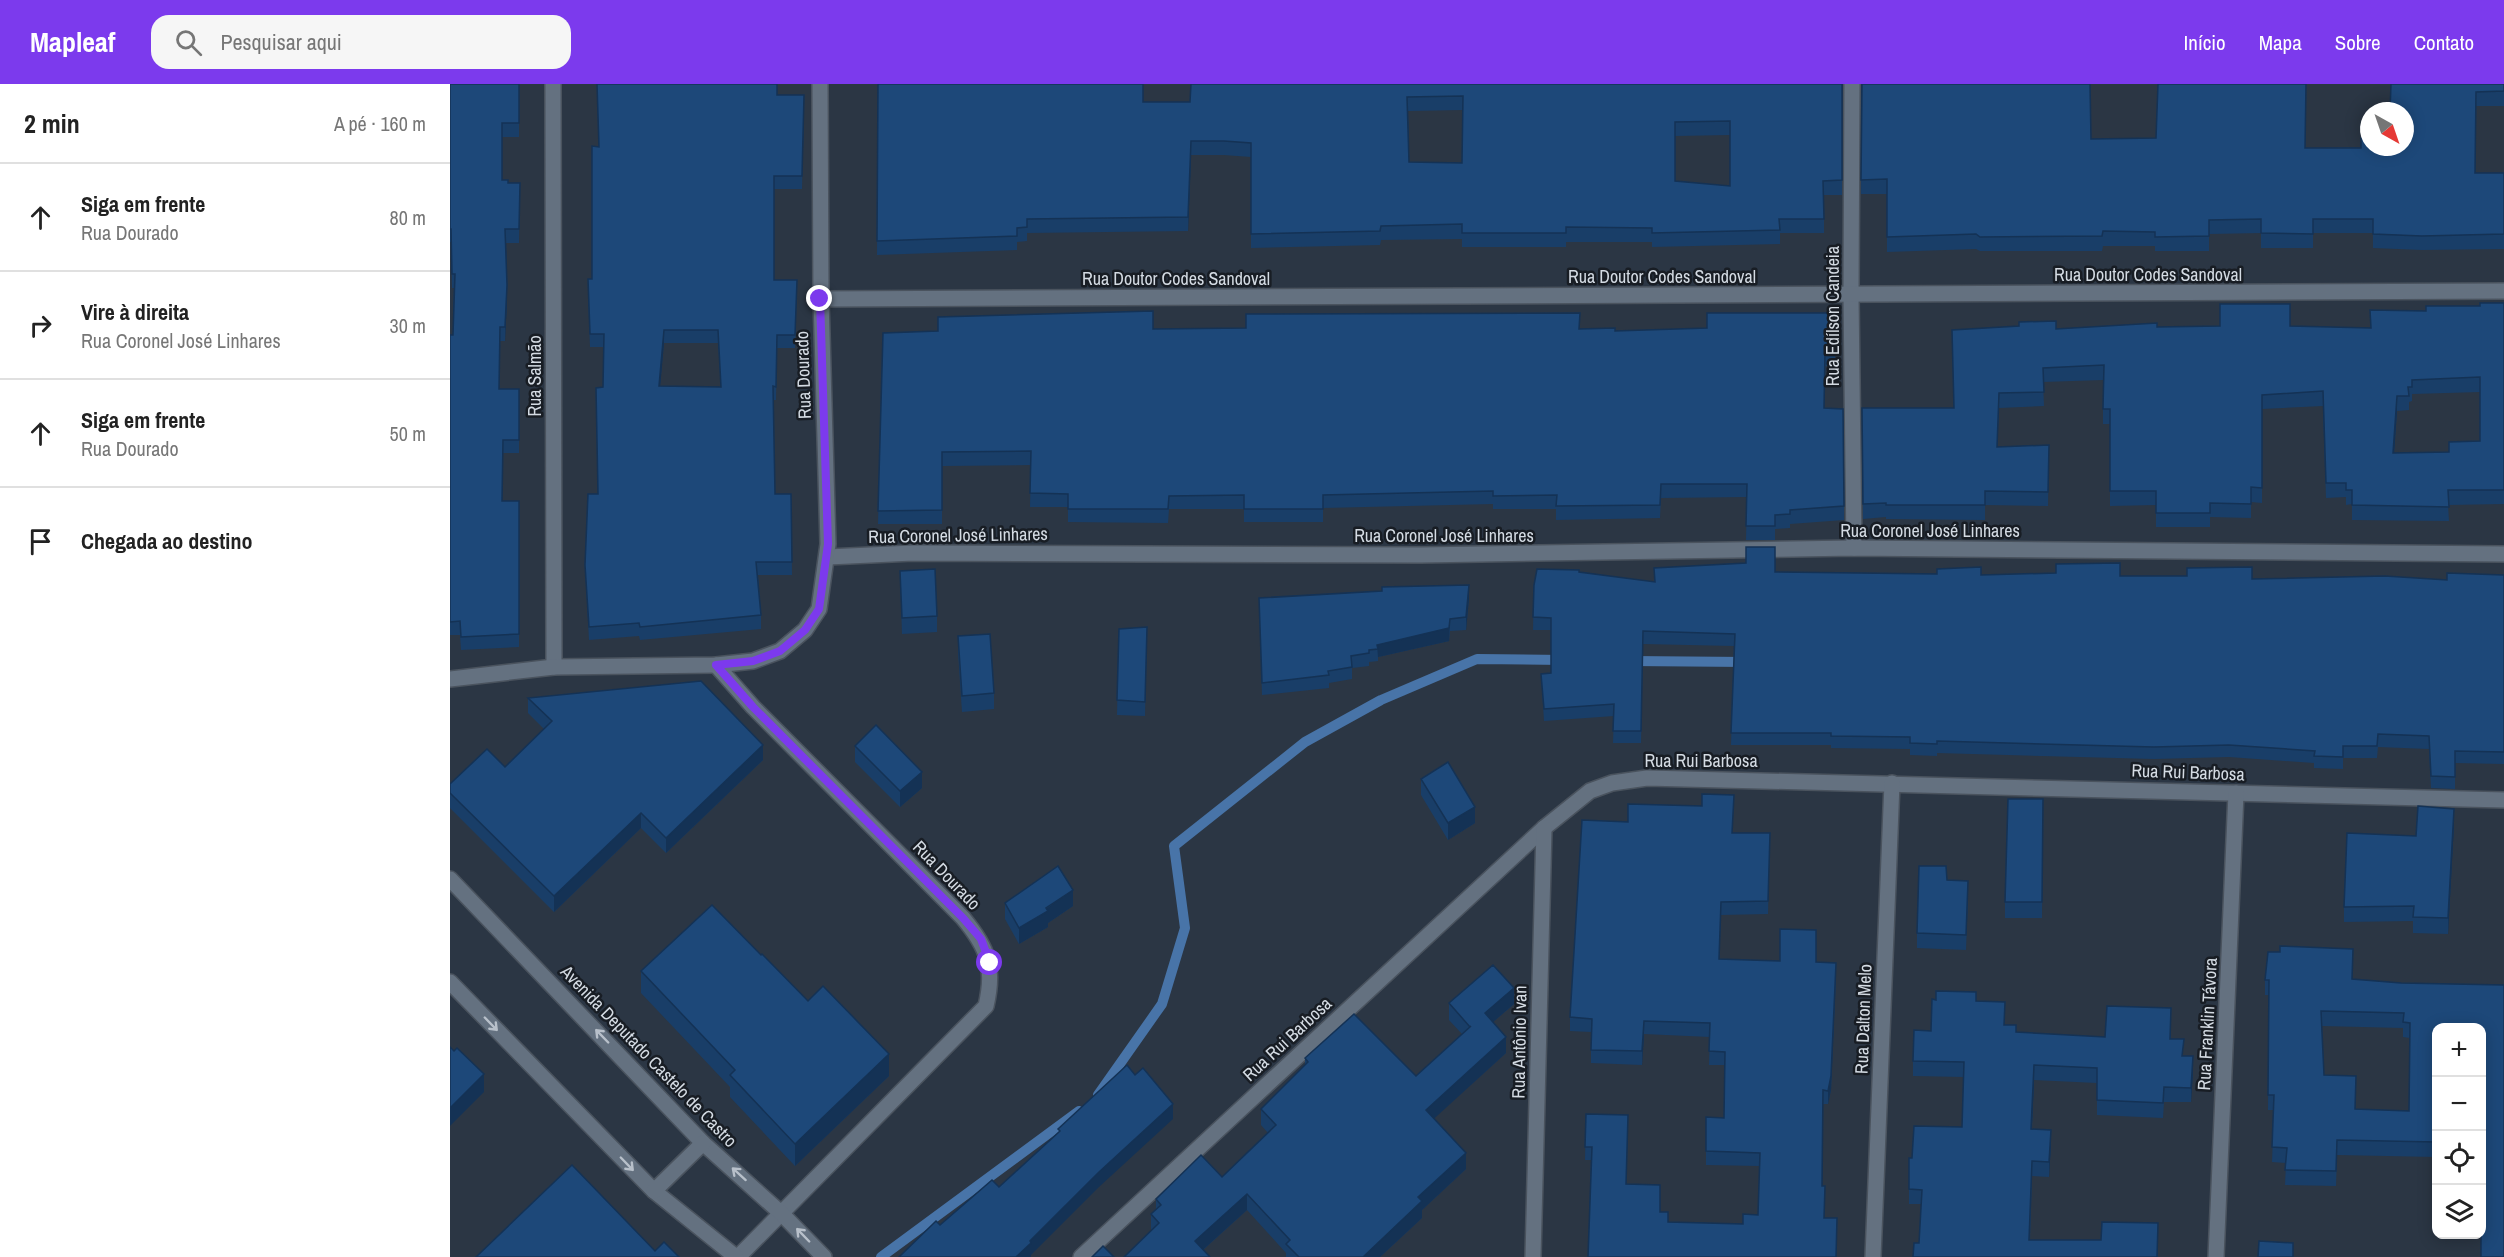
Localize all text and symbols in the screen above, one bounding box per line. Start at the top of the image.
search box [151,15,571,69]
text: Mapleaf [30,23,115,61]
icon: search [172,26,205,59]
text: Pesquisar aqui [220,27,342,57]
text: Início [2184,28,2226,57]
text: Mapa [2259,28,2302,57]
text: Sobre [2335,28,2381,57]
text: Contato [2414,28,2474,57]
north arrow [2360,102,2414,156]
text: 2 min [24,106,80,141]
text: A pé · 160 m [334,110,426,137]
text: Siga em frente [81,189,205,219]
icon: ahead [24,201,57,234]
text: 80 m [390,204,426,231]
text: Rua Dourado [81,219,179,246]
street label: Rua Edílson Candeia [1820,246,1845,386]
street label: Rua Doutor Codes Sandoval [2054,262,2242,287]
street label: Rua Doutor Codes Sandoval [1568,264,1756,289]
street label: Rua Doutor Codes Sandoval [1082,266,1270,291]
route end [806,285,832,311]
text: Vire à direita [81,297,189,327]
icon: right [24,309,57,342]
text: 30 m [390,312,426,339]
text: Rua Coronel José Linhares [81,327,281,354]
street label: Rua Dourado [789,331,817,419]
street label: Rua Salmão [522,335,547,417]
text: Siga em frente [81,405,205,435]
icon: ahead [24,417,57,450]
text: 50 m [390,420,426,447]
text: Rua Dourado [81,435,179,462]
street label: Rua Coronel José Linhares [1840,518,2020,543]
street label: Rua Coronel José Linhares [868,521,1048,549]
street label: Rua Coronel José Linhares [1354,523,1534,548]
icon: arrive [24,525,57,558]
text: Chegada ao destino [81,526,252,556]
street label: Rua Rui Barbosa [1644,748,1758,773]
street label: Rua Rui Barbosa [2131,758,2245,786]
street label: Rua Dourado [908,835,986,915]
route start [976,949,1002,975]
street label: Rua Franklin Távora [2191,957,2223,1091]
street label: Avenida Deputado Castelo de Castro [554,959,743,1153]
street label: Rua Dalton Melo [1849,964,1877,1074]
street label: Rua Antônio Ivan [1506,985,1532,1099]
street label: Rua Rui Barbosa [1237,991,1337,1087]
one-way arrow [483,1017,498,1032]
map controls [2432,1023,2486,1239]
button: + [2432,1023,2486,1077]
one-way arrow [595,1029,609,1044]
button: − [2432,1077,2486,1131]
button: locate [2432,1131,2486,1185]
one-way arrow [620,1156,634,1171]
one-way arrow [732,1167,747,1181]
button: layers [2432,1185,2486,1239]
one-way arrow [796,1228,810,1243]

